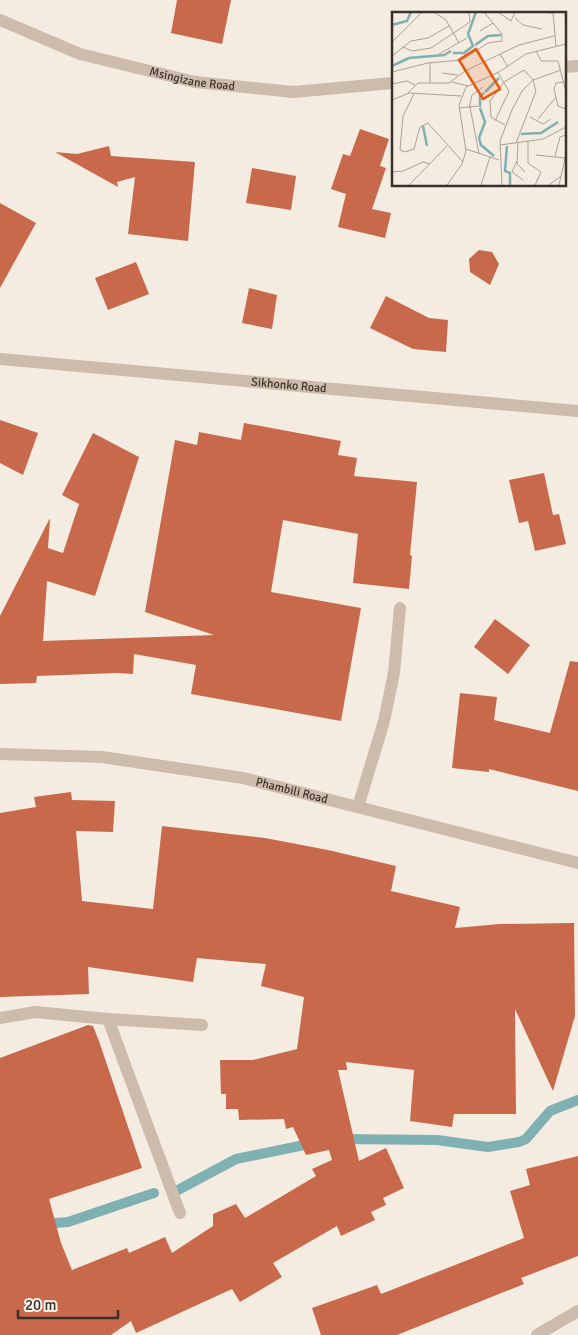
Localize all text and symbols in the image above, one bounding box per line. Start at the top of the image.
inset map [392,12,566,186]
street label: Msingizane Road [148,64,236,94]
street label: Sikhonko Road [250,374,327,396]
street label: Phambili Road [254,774,329,807]
scale bar [18,1288,118,1320]
text: 20 m [25,1296,56,1314]

